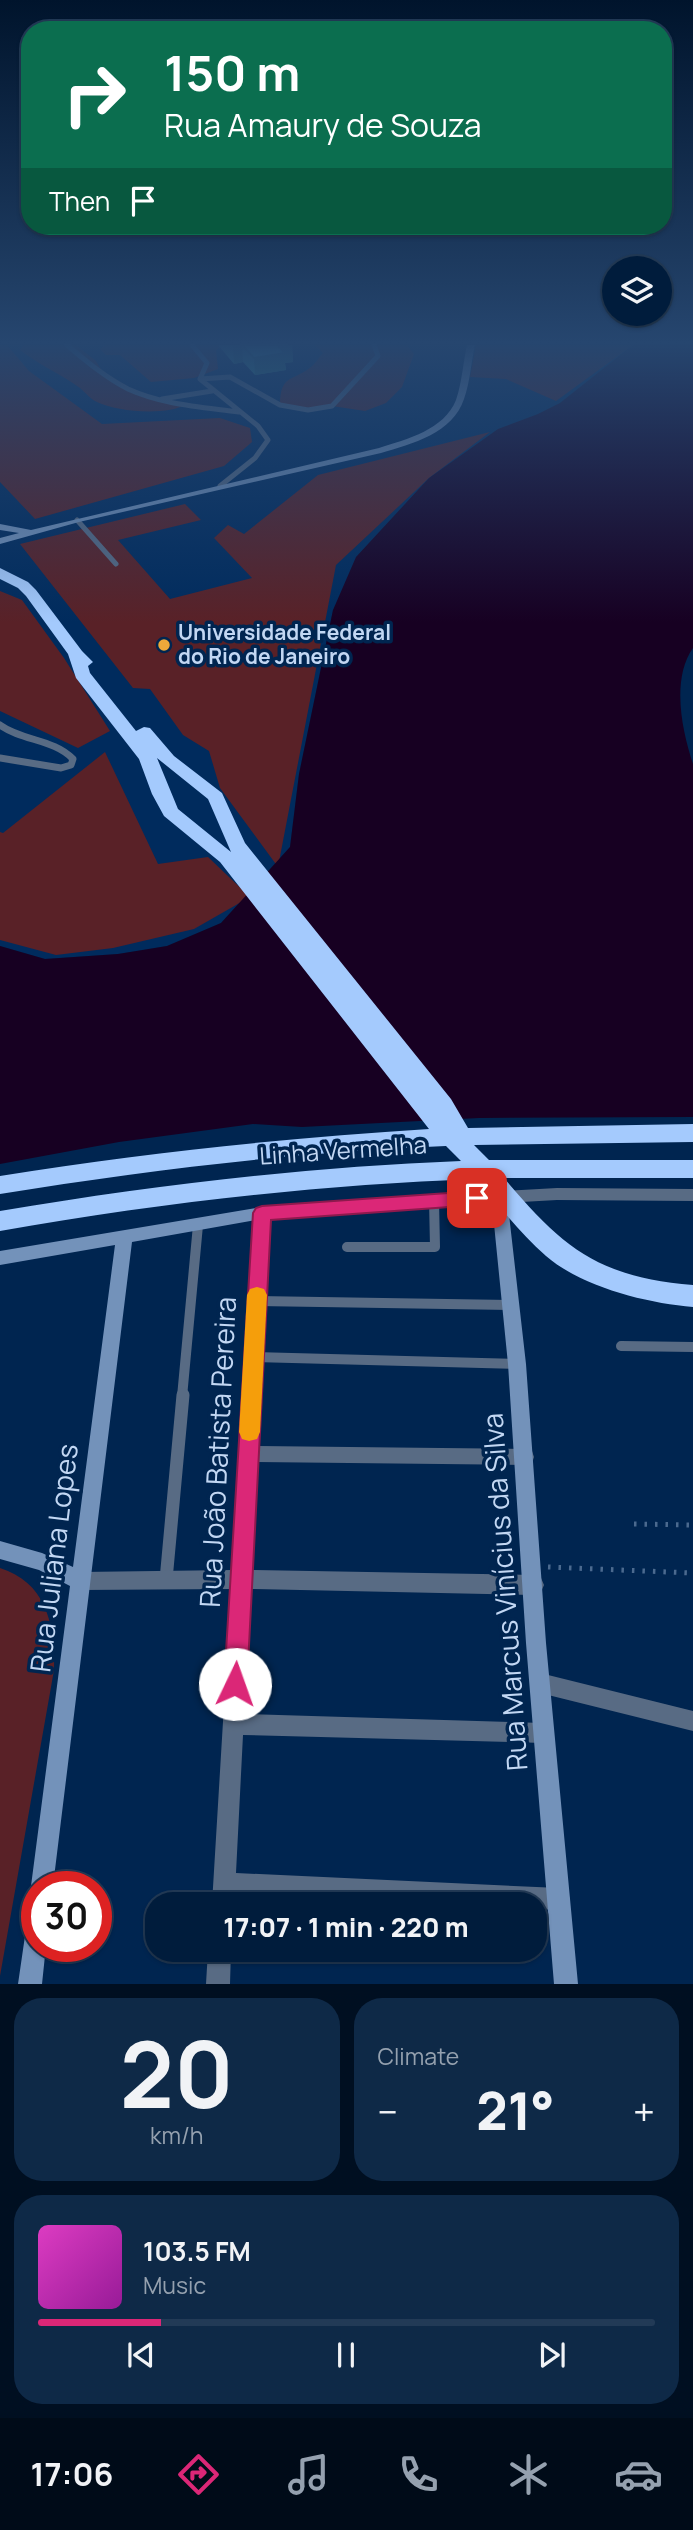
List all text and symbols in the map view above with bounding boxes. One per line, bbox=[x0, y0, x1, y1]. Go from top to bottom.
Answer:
text: 150 m bbox=[164, 39, 300, 106]
icon: right bbox=[49, 49, 140, 140]
text: Rua Amaury de Souza bbox=[164, 103, 482, 147]
icon: arrive bbox=[124, 182, 162, 220]
text: Then bbox=[49, 183, 110, 219]
map controls bbox=[602, 256, 672, 326]
button: layers bbox=[602, 256, 672, 326]
place label: Universidade Federal do Rio de Janeiro bbox=[178, 618, 391, 670]
marker: Universidade Federal do Rio de Janeiro bbox=[156, 637, 172, 653]
street label: Linha Vermelha bbox=[258, 1127, 428, 1172]
pin bbox=[447, 1168, 507, 1228]
icon: arrive bbox=[458, 1179, 496, 1217]
street label: Rua João Batista Pereira bbox=[190, 1296, 244, 1608]
street label: Rua Marcus Vinícius da Silva bbox=[473, 1412, 535, 1772]
street label: Rua Juliana Lopes bbox=[20, 1441, 86, 1674]
position arrow bbox=[198, 1647, 272, 1721]
speed limit sign: 30 bbox=[21, 1871, 112, 1962]
text: 17:07 · 1 min · 220 m bbox=[223, 1909, 469, 1945]
text: 20 bbox=[120, 2011, 234, 2135]
text: Climate bbox=[378, 2040, 459, 2072]
text: 21° bbox=[476, 2075, 555, 2146]
text: − bbox=[378, 2085, 398, 2137]
text: + bbox=[633, 2085, 655, 2137]
text: km/h bbox=[150, 2119, 204, 2151]
text: 103.5 FM bbox=[143, 2233, 251, 2269]
text: Music bbox=[143, 2269, 206, 2301]
icon: previous bbox=[122, 2336, 160, 2374]
icon: pause bbox=[327, 2336, 365, 2374]
icon: next bbox=[533, 2336, 571, 2374]
icon: directions bbox=[174, 2450, 223, 2499]
icon: music bbox=[284, 2450, 333, 2499]
icon: phone bbox=[394, 2450, 443, 2499]
icon: climate bbox=[504, 2450, 553, 2499]
icon: car bbox=[614, 2450, 663, 2499]
text: 17:06 bbox=[30, 2452, 113, 2496]

